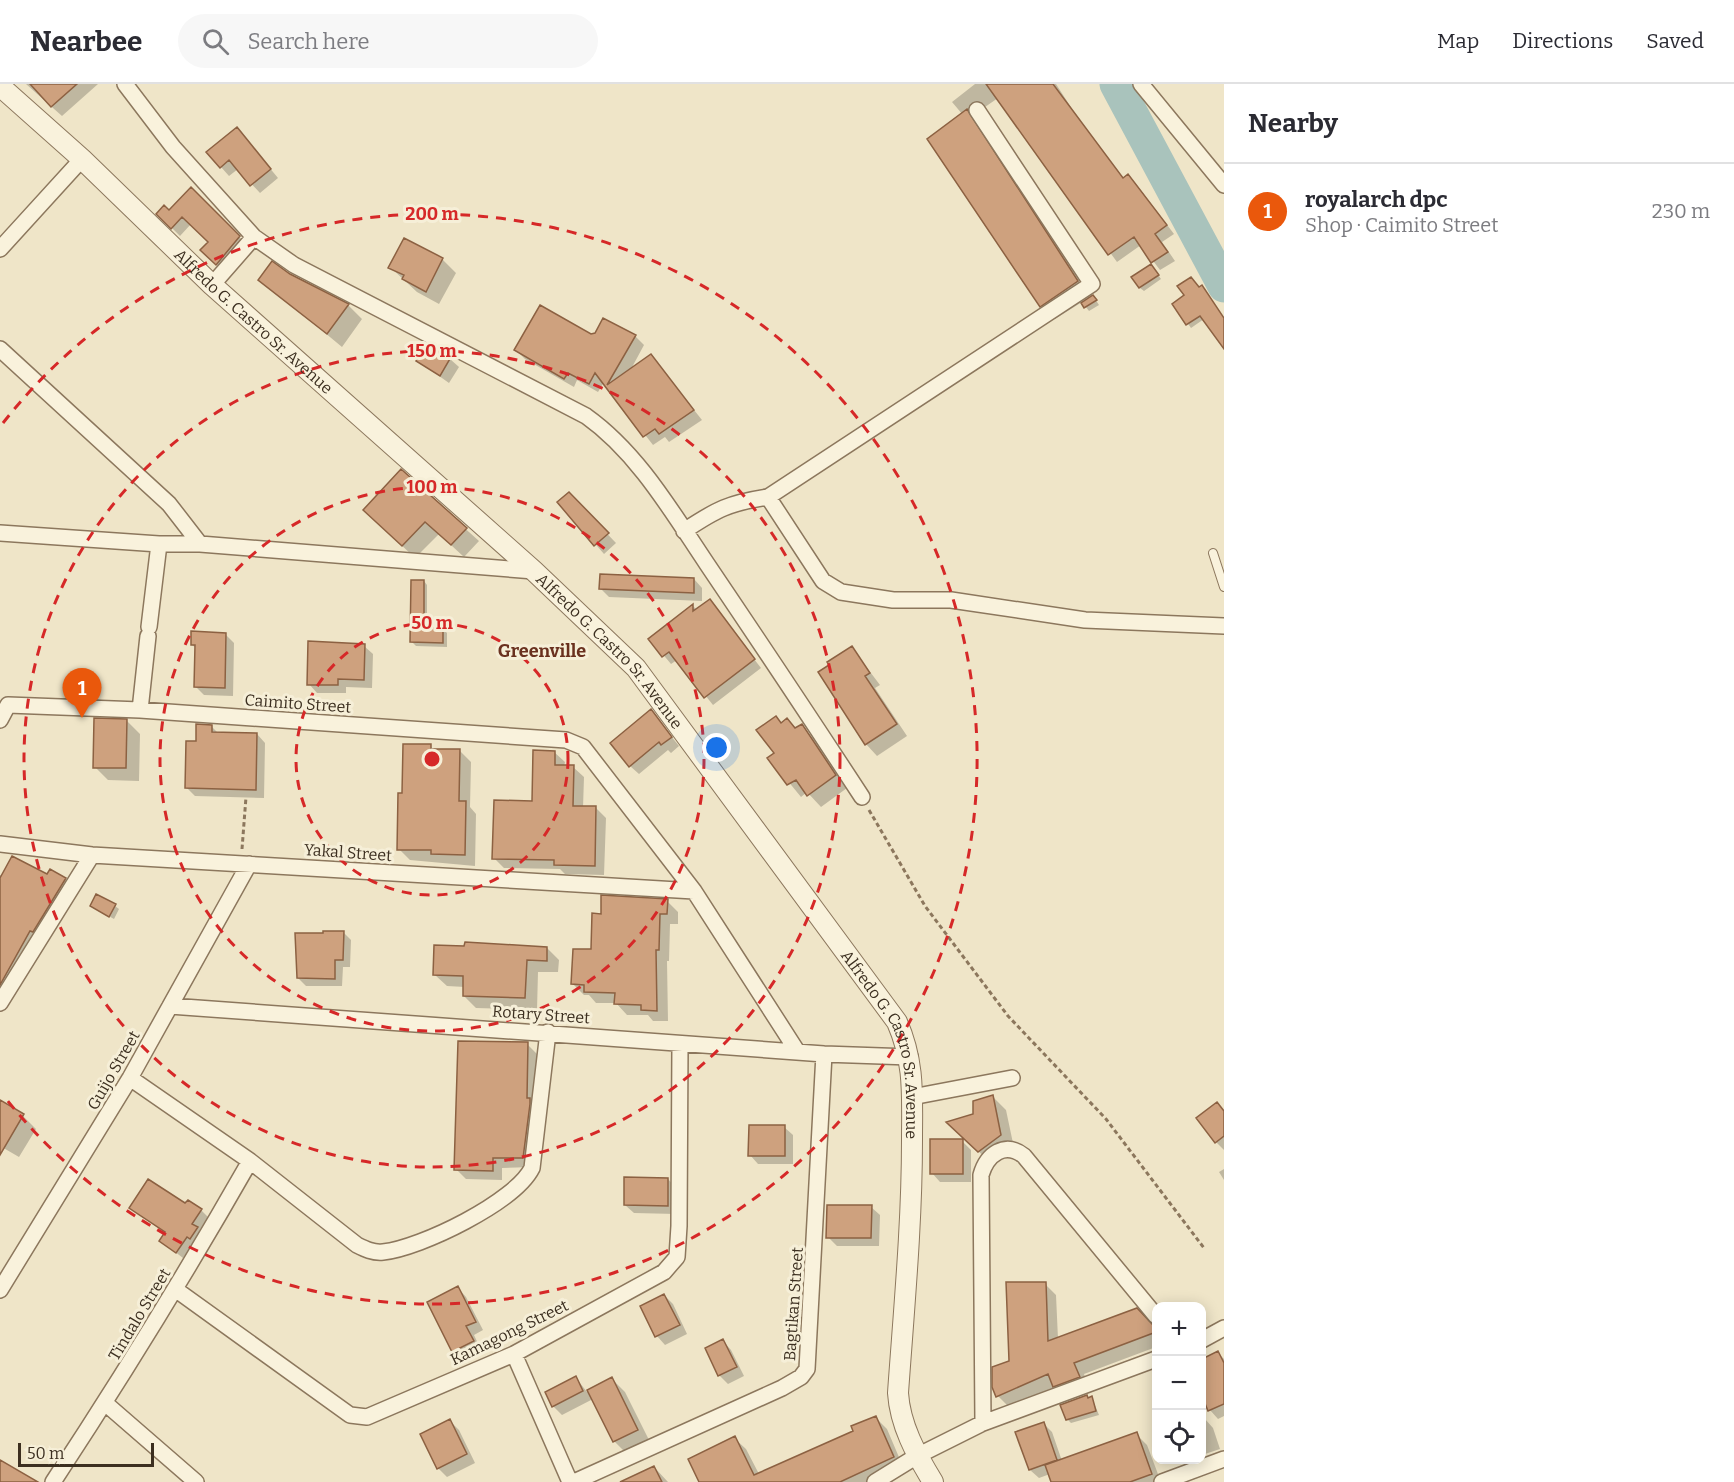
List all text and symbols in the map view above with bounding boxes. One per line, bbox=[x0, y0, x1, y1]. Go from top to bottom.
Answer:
search box bbox=[178, 14, 598, 68]
text: Nearbee bbox=[30, 25, 142, 58]
icon: search bbox=[199, 25, 232, 58]
text: Search here bbox=[247, 28, 370, 55]
text: Map bbox=[1437, 28, 1479, 54]
text: Directions bbox=[1512, 28, 1613, 54]
text: Saved bbox=[1646, 28, 1704, 54]
text: Nearby bbox=[1248, 108, 1338, 139]
text: royalarch dpc bbox=[1305, 186, 1448, 213]
text: 1 bbox=[1263, 199, 1272, 223]
text: 230 m bbox=[1652, 199, 1710, 223]
text: 200 m bbox=[405, 203, 459, 225]
text: Shop · Caimito Street bbox=[1305, 213, 1498, 237]
street label: Alfredo G. Castro Sr. Avenue bbox=[170, 245, 336, 398]
text: 150 m bbox=[407, 340, 457, 362]
text: 100 m bbox=[406, 476, 458, 498]
street label: Alfredo G. Castro Sr. Avenue bbox=[532, 569, 687, 733]
text: 50 m bbox=[411, 612, 453, 634]
district label: Greenville bbox=[498, 640, 586, 662]
pin: 1 bbox=[62, 668, 101, 718]
street label: Caimito Street bbox=[244, 690, 352, 717]
your location bbox=[702, 733, 731, 762]
centre of rings bbox=[422, 749, 442, 769]
street label: Yakal Street bbox=[303, 840, 393, 865]
street label: Alfredo G. Castro Sr. Avenue bbox=[837, 946, 921, 1139]
street label: Rotary Street bbox=[491, 1002, 591, 1027]
street label: Guijo Street bbox=[83, 1027, 144, 1113]
street label: Bagtikan Street bbox=[780, 1246, 807, 1362]
street label: Tindalo Street bbox=[104, 1265, 174, 1364]
street label: Kamagong Street bbox=[447, 1296, 571, 1369]
map controls bbox=[1152, 1302, 1206, 1464]
button: + bbox=[1152, 1302, 1206, 1356]
button: − bbox=[1152, 1356, 1206, 1410]
button: locate bbox=[1152, 1410, 1206, 1464]
scale bar bbox=[18, 1440, 154, 1468]
text: 50 m bbox=[27, 1444, 64, 1463]

